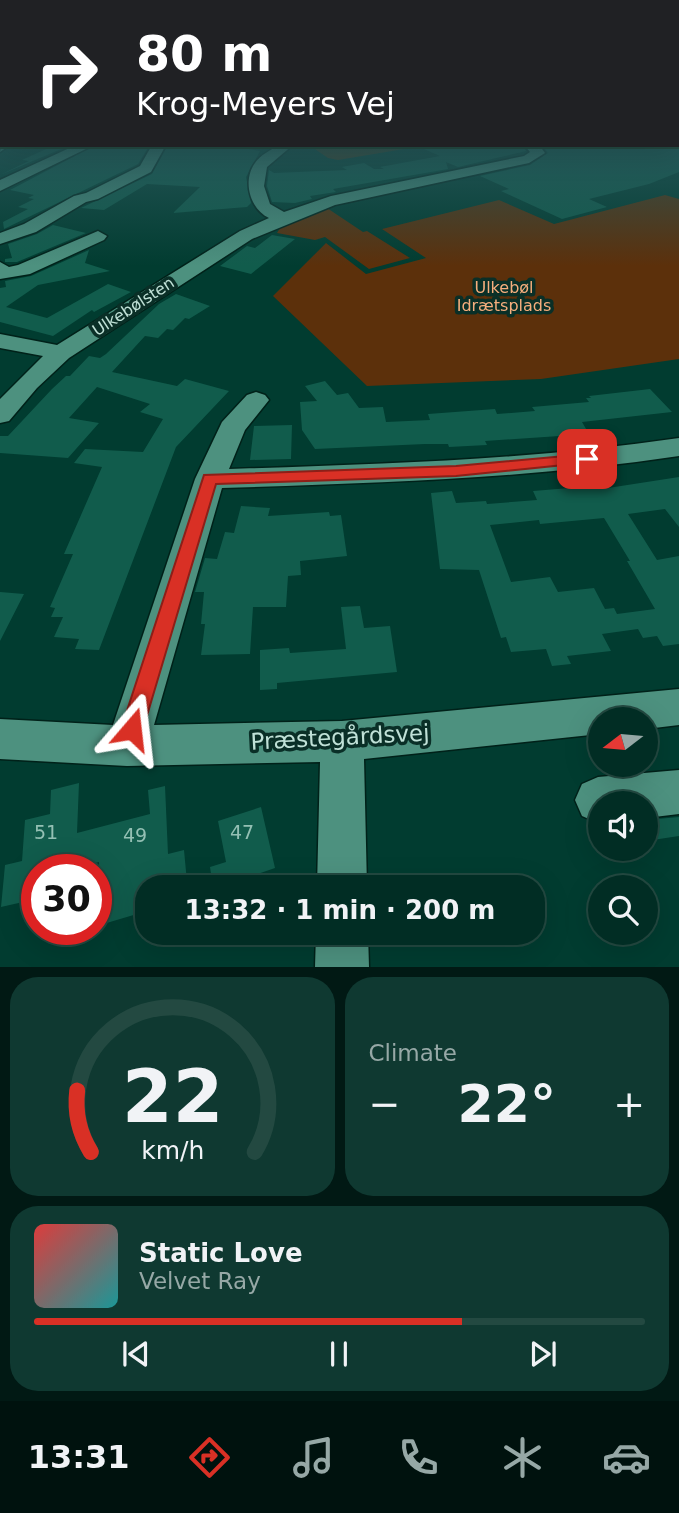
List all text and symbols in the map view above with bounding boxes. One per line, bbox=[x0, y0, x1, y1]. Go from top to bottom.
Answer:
text: 80 m bbox=[136, 26, 272, 83]
icon: right bbox=[21, 28, 112, 119]
text: Krog-Meyers Vej bbox=[136, 85, 395, 123]
street label: Ulkebølsten bbox=[89, 273, 178, 340]
park label: Ulkebøl Idrætsplads bbox=[457, 278, 551, 315]
pin bbox=[557, 429, 617, 489]
icon: arrive bbox=[568, 440, 606, 478]
position arrow bbox=[95, 692, 169, 766]
north arrow bbox=[588, 707, 658, 777]
map controls bbox=[588, 707, 658, 945]
street label: Præstegårdsvej bbox=[250, 718, 430, 755]
button: sound bbox=[588, 791, 658, 861]
house number: 51 bbox=[34, 821, 58, 843]
house number: 47 bbox=[230, 821, 254, 843]
house number: 49 bbox=[123, 824, 147, 846]
speed limit sign: 30 bbox=[21, 854, 112, 945]
button: search bbox=[588, 875, 658, 945]
text: 13:32 · 1 min · 200 m bbox=[185, 895, 495, 925]
text: Climate bbox=[369, 1040, 457, 1066]
text: 22 bbox=[122, 1055, 223, 1140]
text: 22° bbox=[458, 1074, 556, 1134]
text: − bbox=[369, 1082, 400, 1126]
text: + bbox=[613, 1082, 645, 1126]
text: km/h bbox=[141, 1136, 204, 1165]
text: Static Love bbox=[139, 1238, 303, 1268]
text: Velvet Ray bbox=[139, 1268, 261, 1294]
icon: previous bbox=[117, 1335, 155, 1373]
icon: pause bbox=[320, 1335, 358, 1373]
icon: next bbox=[524, 1335, 562, 1373]
icon: directions bbox=[185, 1433, 234, 1482]
icon: music bbox=[289, 1433, 338, 1482]
icon: phone bbox=[394, 1433, 443, 1482]
icon: climate bbox=[498, 1433, 547, 1482]
icon: car bbox=[602, 1433, 651, 1482]
text: 13:31 bbox=[28, 1438, 130, 1476]

